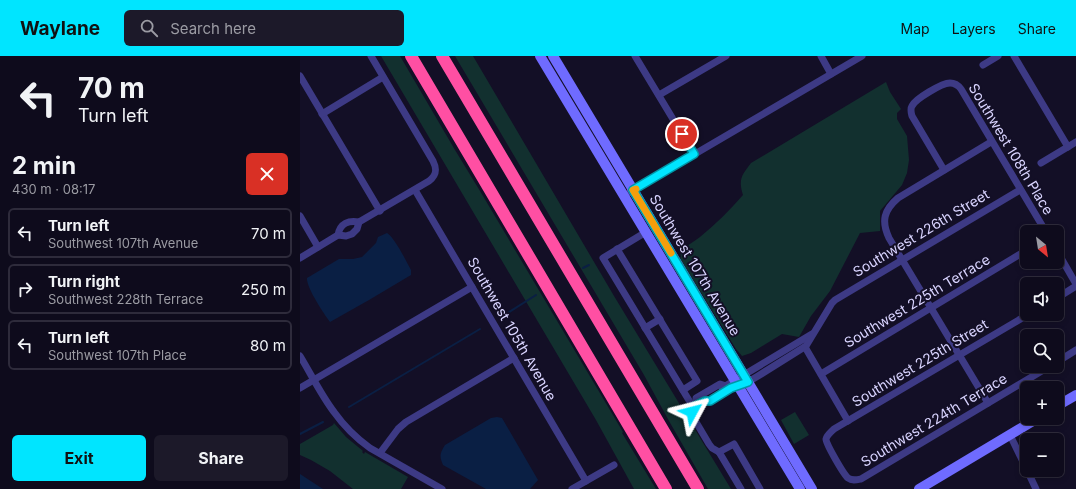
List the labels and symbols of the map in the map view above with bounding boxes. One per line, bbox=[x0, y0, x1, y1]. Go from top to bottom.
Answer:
street label: Southwest 108th Place bbox=[965, 80, 1057, 217]
pin bbox=[665, 117, 699, 151]
street label: Southwest 226th Street bbox=[850, 185, 992, 280]
street label: Southwest 107th Avenue bbox=[646, 191, 744, 339]
north arrow bbox=[1020, 225, 1064, 269]
street label: Southwest 225th Terrace bbox=[841, 250, 993, 351]
street label: Southwest 105th Avenue bbox=[464, 254, 560, 403]
street label: Southwest 225th Street bbox=[849, 315, 991, 410]
street label: Southwest 224th Terrace bbox=[858, 369, 1010, 470]
position arrow bbox=[671, 391, 713, 433]

